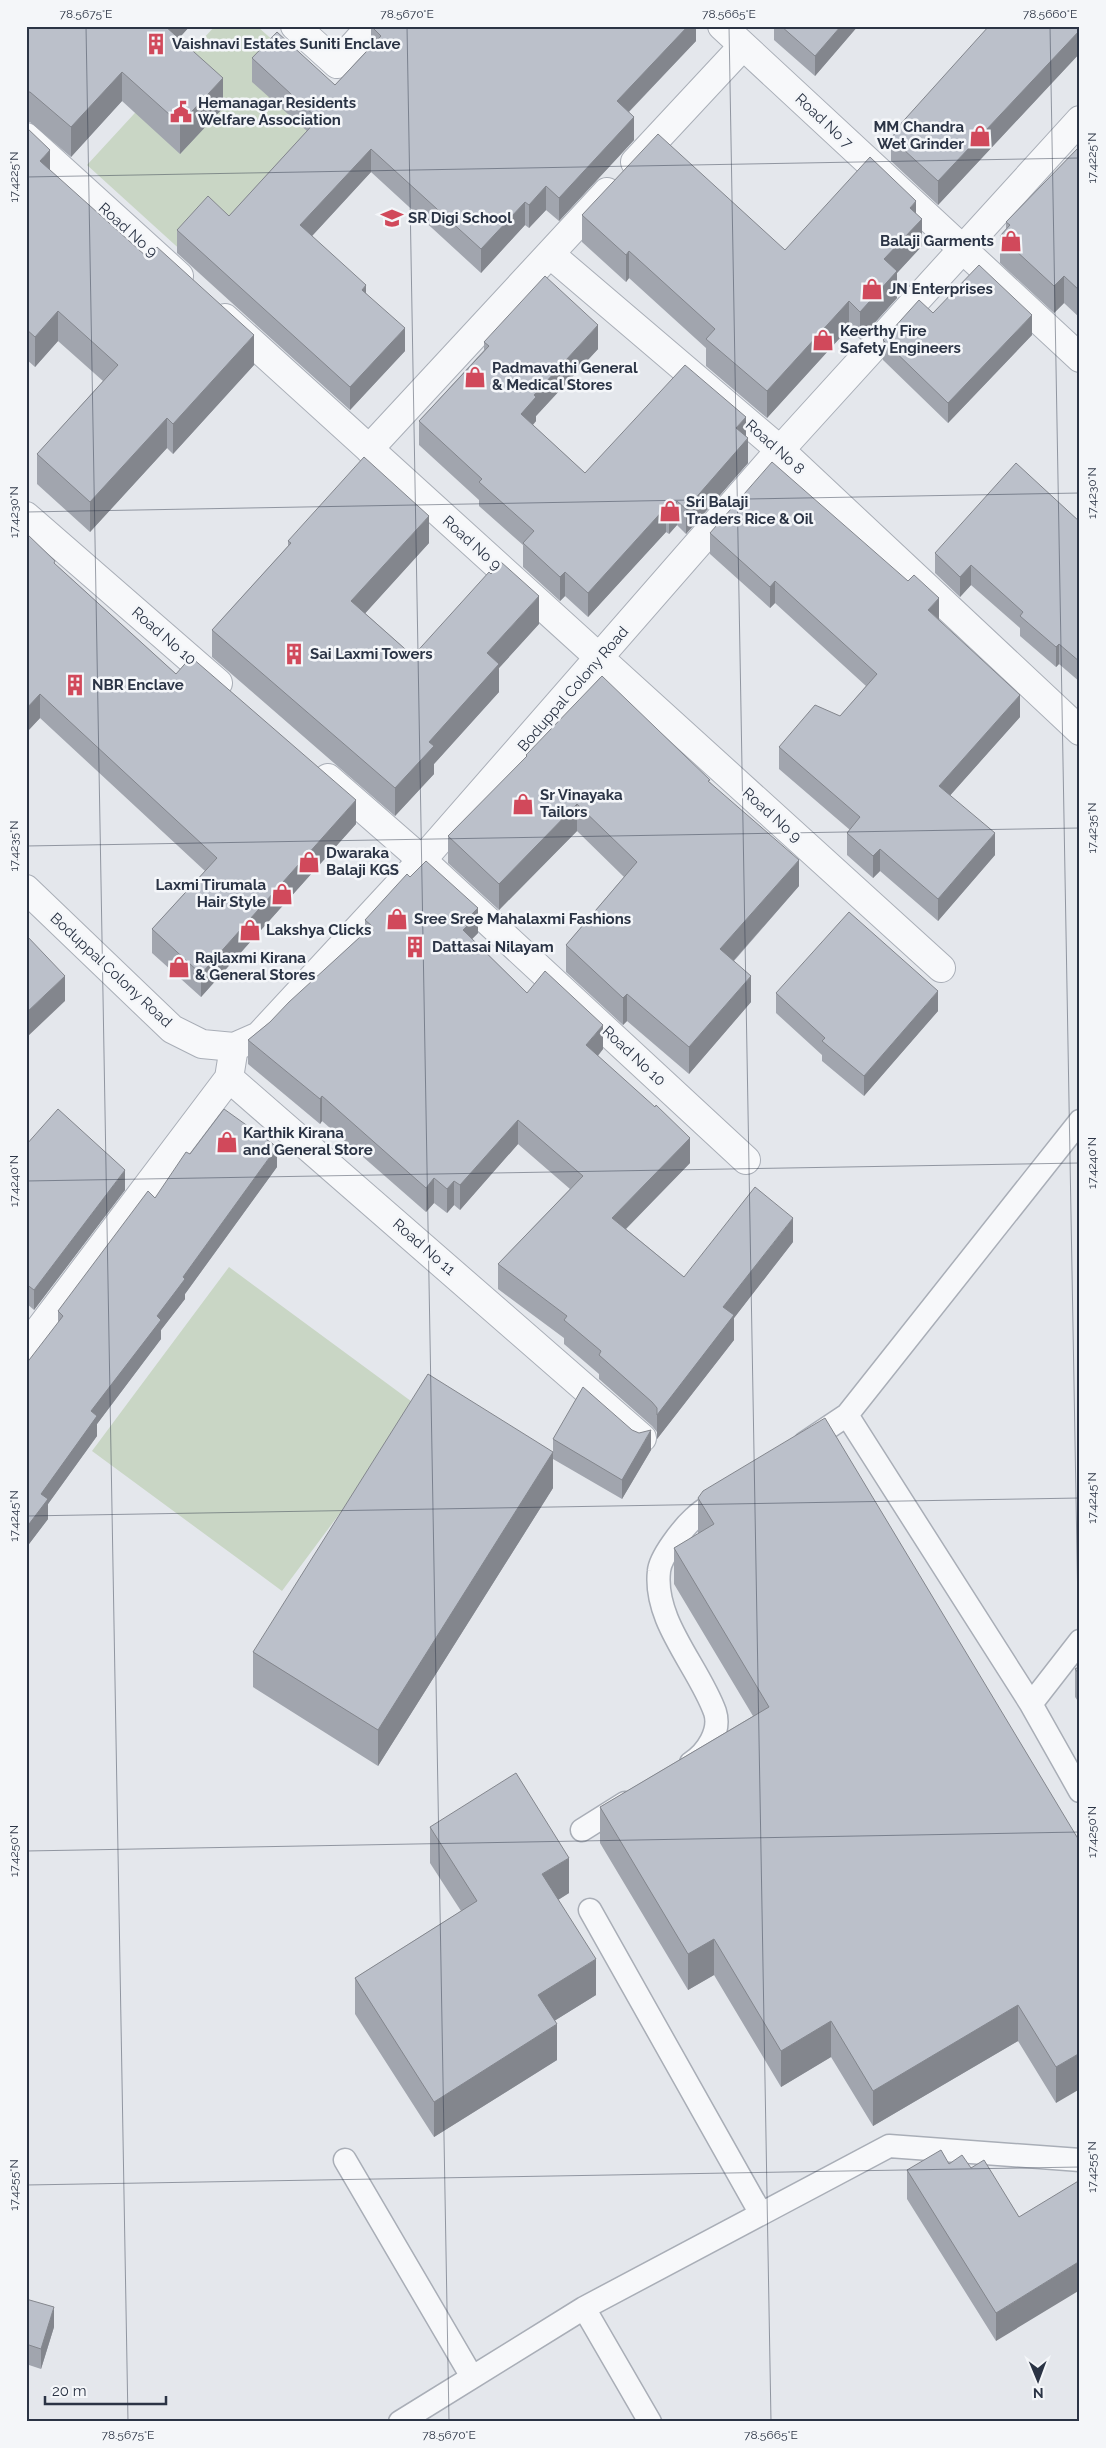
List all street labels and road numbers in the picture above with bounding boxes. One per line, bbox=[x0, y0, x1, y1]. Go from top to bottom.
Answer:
street label: Road No 7 bbox=[792, 90, 856, 152]
street label: Road No 9 bbox=[95, 199, 161, 261]
street label: Road No 8 bbox=[742, 416, 808, 478]
street label: Road No 9 bbox=[439, 512, 505, 574]
street label: Road No 10 bbox=[128, 603, 200, 669]
street label: Boduppal Colony Road bbox=[514, 623, 632, 755]
street label: Road No 9 bbox=[739, 784, 805, 846]
street label: Boduppal Colony Road bbox=[46, 909, 176, 1031]
street label: Road No 10 bbox=[599, 1022, 669, 1090]
street label: Road No 11 bbox=[389, 1215, 459, 1279]

